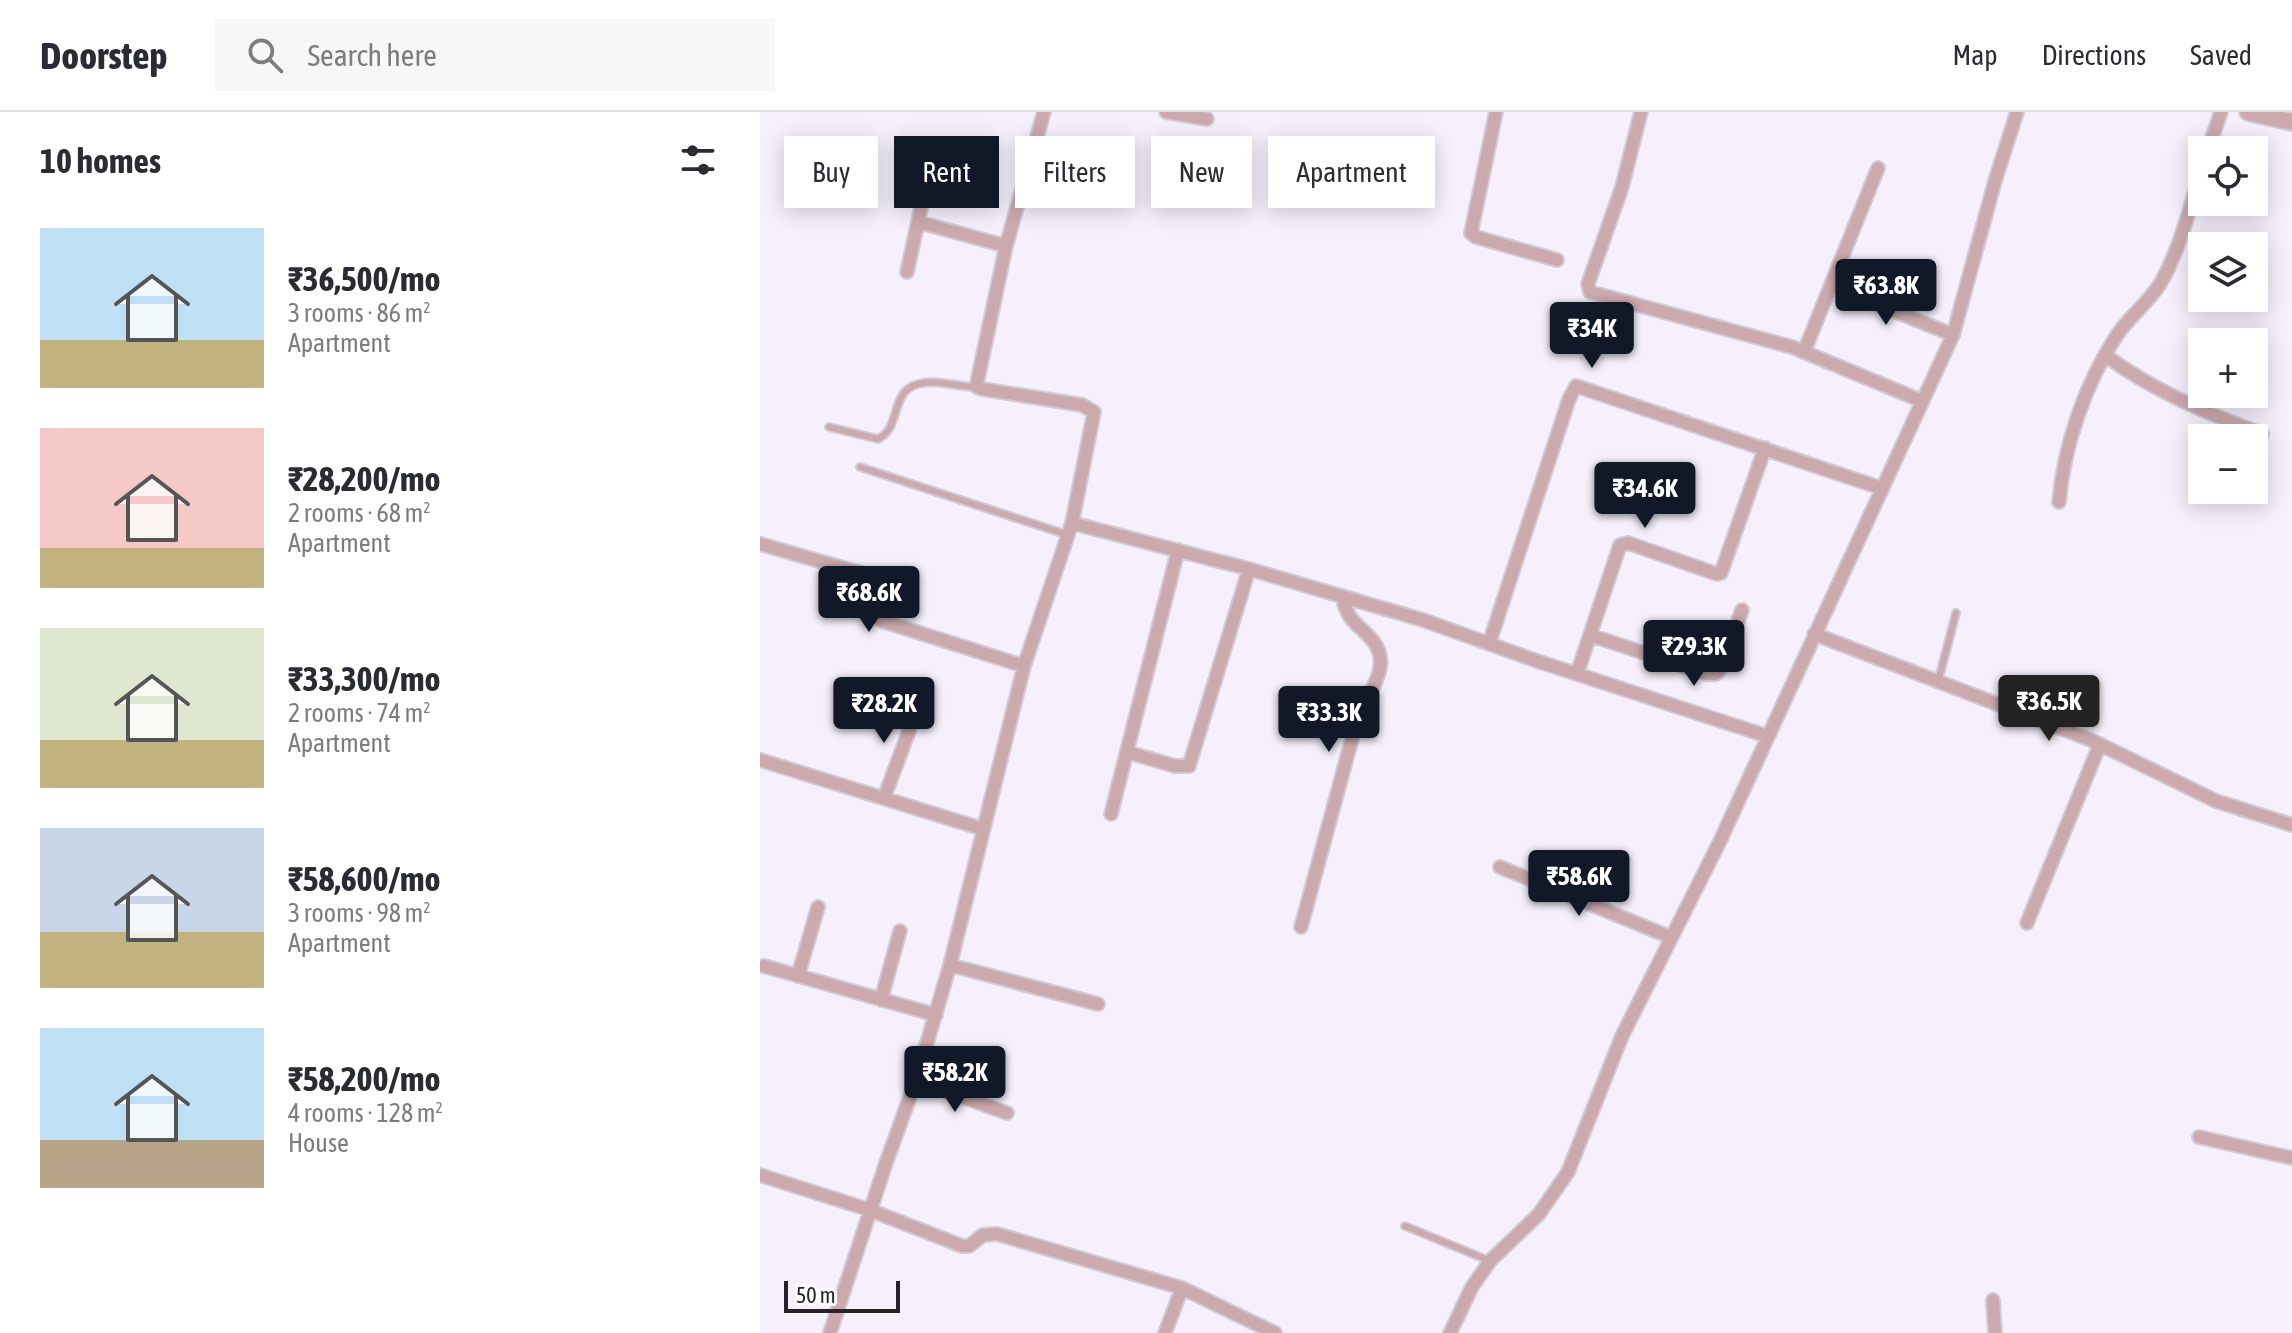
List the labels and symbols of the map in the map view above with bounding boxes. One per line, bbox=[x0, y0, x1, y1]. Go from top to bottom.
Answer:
pin: ₹63.8K bbox=[1821, 259, 1951, 327]
pin: ₹34K bbox=[1545, 302, 1639, 370]
pin: ₹34.6K bbox=[1580, 462, 1710, 530]
pin: ₹68.6K bbox=[804, 566, 934, 634]
pin: ₹29.3K bbox=[1629, 620, 1759, 688]
pin: ₹36.5K bbox=[1984, 675, 2114, 743]
pin: ₹28.2K bbox=[819, 677, 949, 745]
pin: ₹33.3K bbox=[1264, 686, 1394, 754]
pin: ₹58.6K bbox=[1514, 850, 1644, 918]
pin: ₹58.2K bbox=[890, 1046, 1020, 1114]
scale bar bbox=[784, 1277, 900, 1313]

